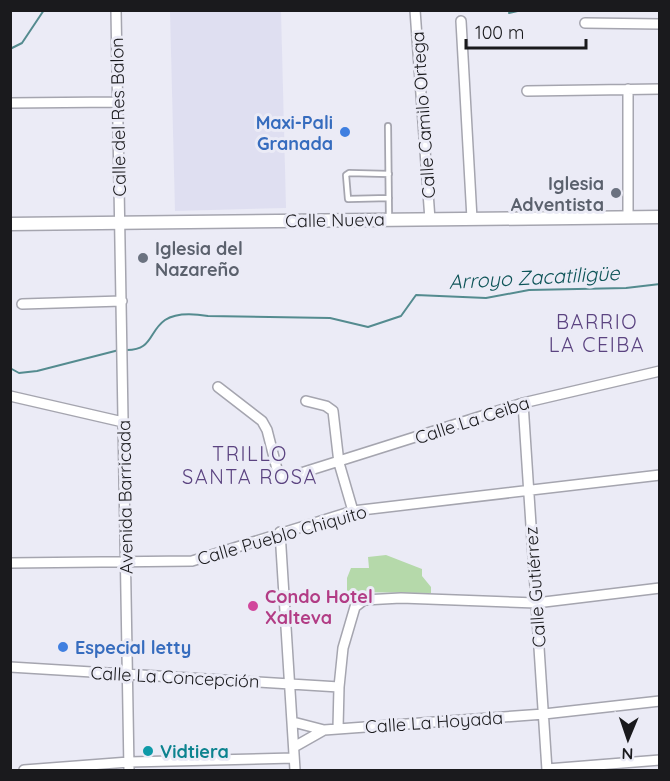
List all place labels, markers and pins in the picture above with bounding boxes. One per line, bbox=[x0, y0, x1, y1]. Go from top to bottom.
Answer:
place label: Maxi-Pali Granada bbox=[256, 111, 333, 155]
marker: Maxi-Pali Granada bbox=[338, 125, 352, 139]
place label: Iglesia Adventista bbox=[511, 172, 604, 216]
marker: Iglesia Adventista bbox=[609, 186, 623, 200]
place label: Iglesia del Nazareño bbox=[155, 237, 243, 281]
marker: Iglesia del Nazareño bbox=[136, 251, 150, 265]
place label: Condo Hotel Xalteva bbox=[265, 585, 373, 629]
marker: Condo Hotel Xalteva bbox=[246, 599, 260, 613]
place label: Especial letty bbox=[75, 636, 191, 659]
marker: Especial letty bbox=[56, 640, 70, 654]
place label: Vidtiera bbox=[160, 740, 229, 763]
marker: Vidtiera bbox=[141, 744, 155, 758]

